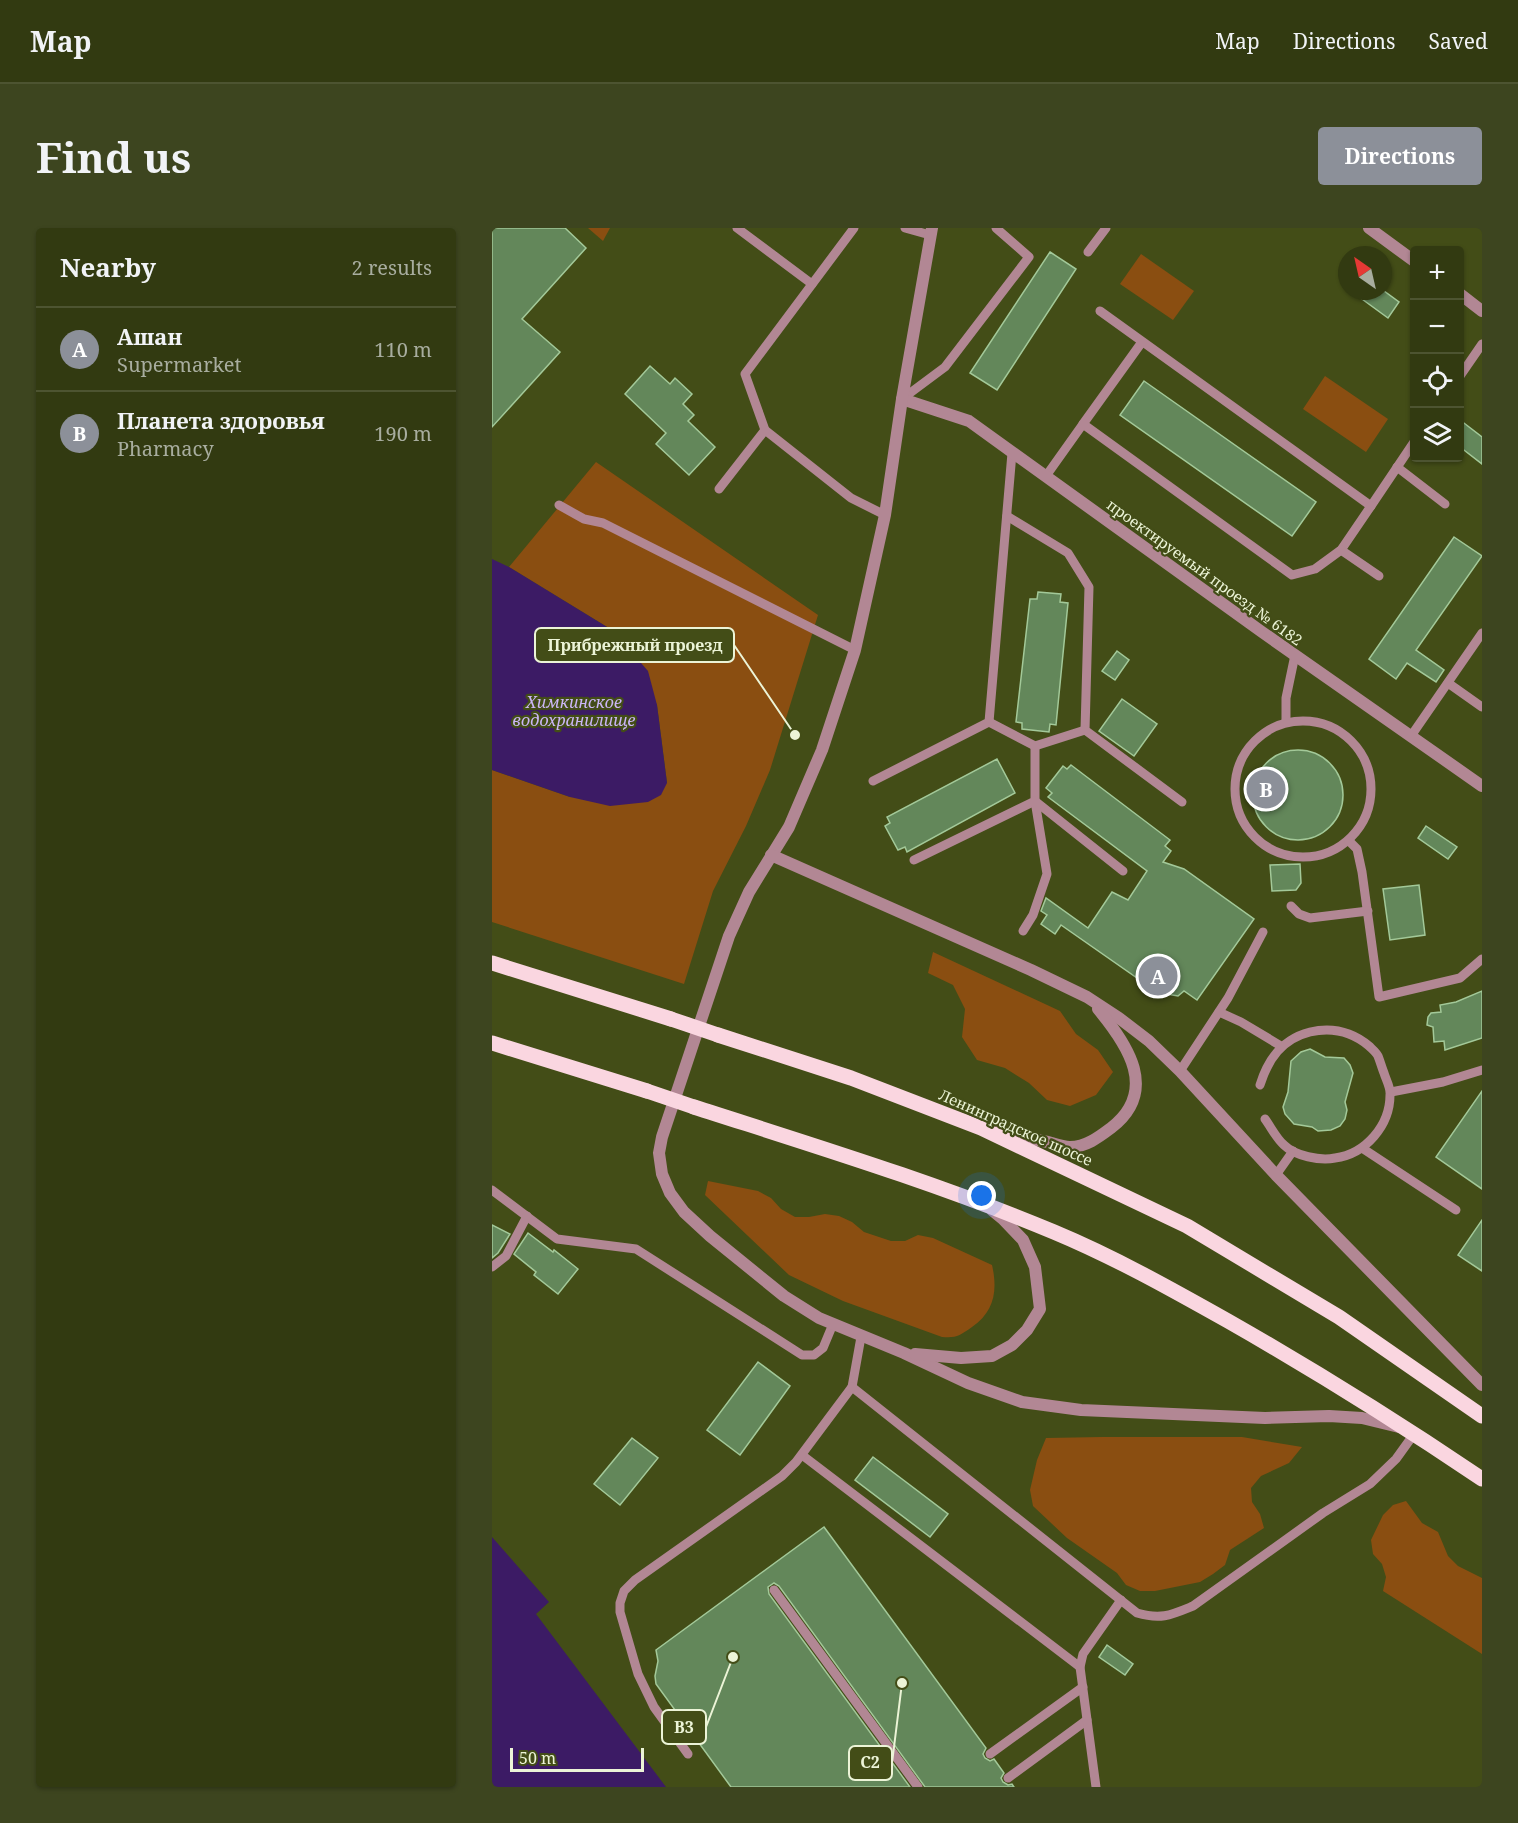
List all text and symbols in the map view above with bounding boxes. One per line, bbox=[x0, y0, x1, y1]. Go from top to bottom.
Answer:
text: Map bbox=[30, 22, 92, 60]
text: Map bbox=[1215, 27, 1260, 55]
text: Directions bbox=[1293, 27, 1395, 55]
text: Saved bbox=[1428, 27, 1488, 55]
button: Directions bbox=[1318, 127, 1482, 185]
text: Find us bbox=[36, 128, 191, 185]
north arrow bbox=[1338, 246, 1392, 300]
map controls bbox=[1410, 246, 1464, 462]
button: + bbox=[1410, 246, 1464, 300]
text: Nearby bbox=[60, 249, 156, 285]
text: 2 results bbox=[352, 254, 432, 281]
button: − bbox=[1410, 300, 1464, 354]
text: Ашан bbox=[117, 321, 182, 351]
text: A bbox=[72, 336, 87, 363]
text: 110 m bbox=[374, 336, 432, 363]
text: Supermarket bbox=[117, 351, 242, 378]
button: locate bbox=[1410, 354, 1464, 408]
text: Планета здоровья bbox=[117, 405, 325, 435]
button: layers bbox=[1410, 408, 1464, 462]
text: B bbox=[73, 420, 86, 447]
text: 190 m bbox=[374, 420, 432, 447]
text: Pharmacy bbox=[117, 435, 214, 462]
street label: проектируемый проезд № 6182 bbox=[1103, 494, 1307, 650]
callout: Прибрежный проезд bbox=[535, 628, 734, 662]
text: Прибрежный проезд bbox=[548, 634, 722, 656]
water label: Химкинское водохранилище bbox=[513, 691, 636, 731]
pin: B bbox=[1246, 766, 1286, 812]
pin: A bbox=[1138, 954, 1178, 999]
street label: Ленинградское шоссе bbox=[936, 1084, 1096, 1170]
your location bbox=[967, 1181, 996, 1210]
callout: B3 bbox=[662, 1710, 706, 1744]
text: B3 bbox=[674, 1716, 694, 1738]
scale bar bbox=[510, 1745, 644, 1772]
callout: C2 bbox=[849, 1746, 892, 1780]
text: 50 m bbox=[519, 1747, 556, 1769]
text: C2 bbox=[860, 1751, 880, 1773]

